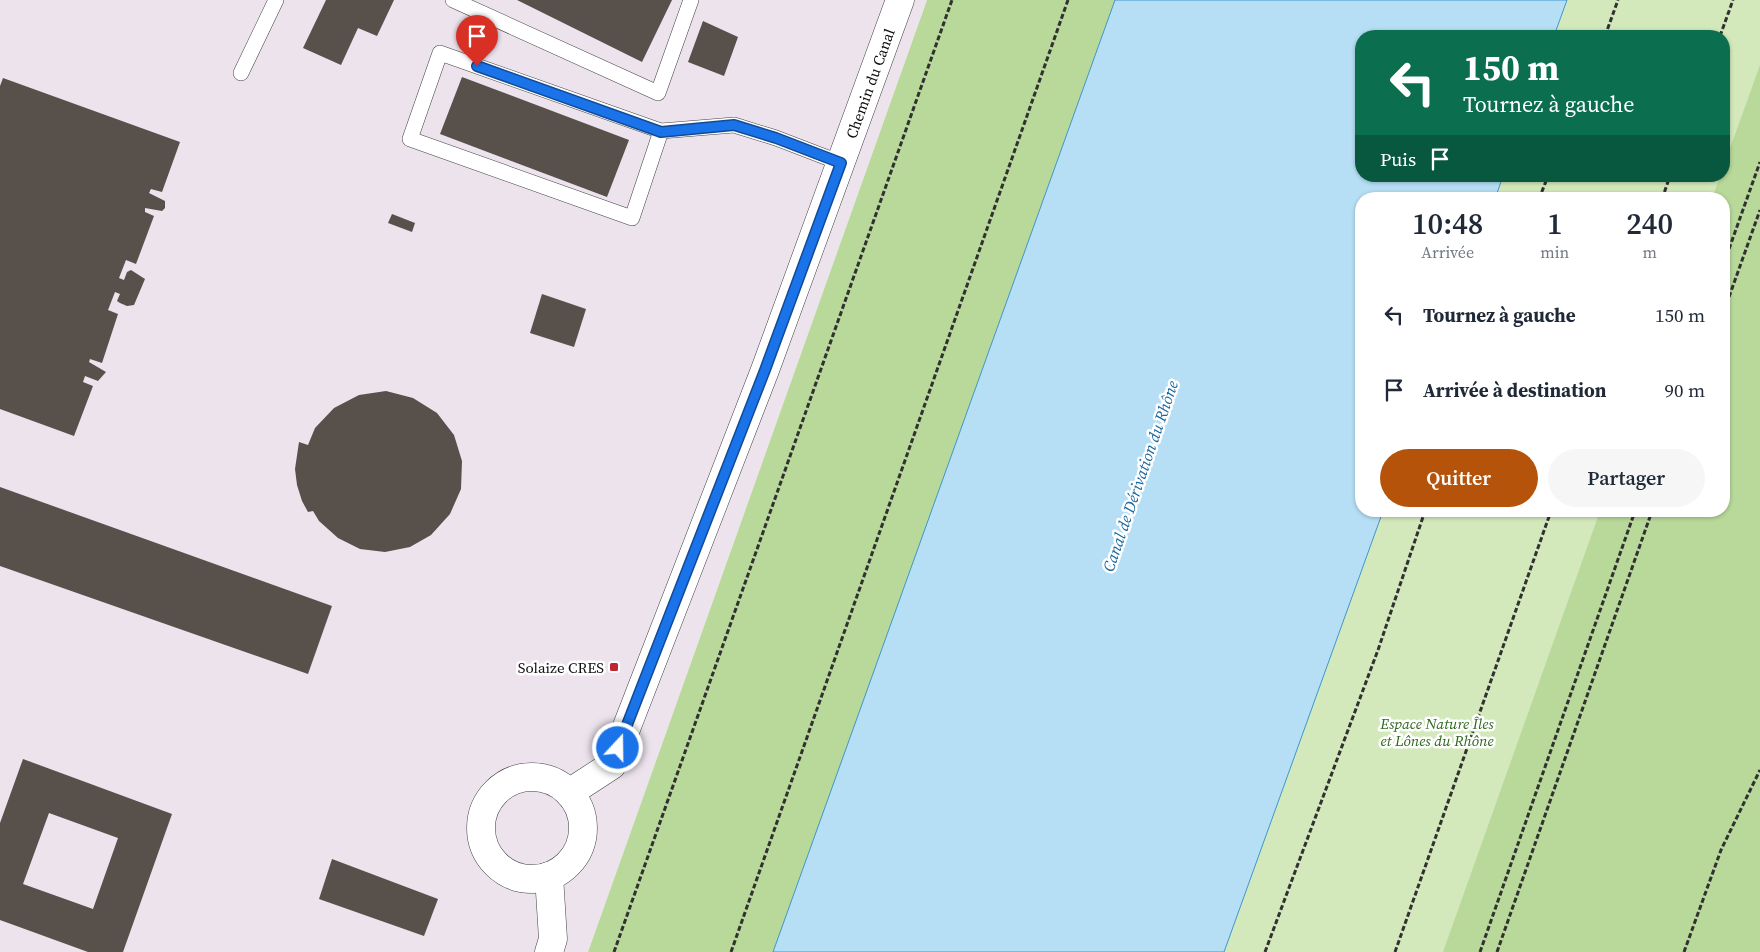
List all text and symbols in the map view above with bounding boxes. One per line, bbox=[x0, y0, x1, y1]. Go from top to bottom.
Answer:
pin bbox=[456, 15, 498, 66]
icon: arrive bbox=[463, 22, 491, 50]
street label: Chemin du Canal bbox=[840, 25, 899, 141]
text: 150 m bbox=[1463, 44, 1559, 92]
icon: left bbox=[1380, 50, 1445, 115]
text: Tournez à gauche bbox=[1463, 89, 1634, 119]
icon: arrive bbox=[1426, 145, 1454, 173]
text: Puis bbox=[1380, 146, 1416, 172]
text: 10:48 bbox=[1412, 203, 1483, 244]
text: 1 bbox=[1547, 203, 1563, 244]
text: 240 bbox=[1626, 203, 1673, 244]
text: Arrivée bbox=[1421, 241, 1474, 263]
text: min bbox=[1540, 241, 1569, 263]
text: m bbox=[1642, 241, 1657, 263]
icon: left bbox=[1380, 301, 1408, 329]
text: Tournez à gauche bbox=[1423, 302, 1576, 328]
text: 150 m bbox=[1655, 302, 1705, 328]
icon: arrive bbox=[1380, 376, 1408, 404]
water label: Canal de Dérivation du Rhône bbox=[1097, 377, 1183, 574]
text: Arrivée à destination bbox=[1423, 377, 1606, 403]
text: 90 m bbox=[1664, 377, 1705, 403]
button: Quitter bbox=[1380, 449, 1538, 507]
button: Partager bbox=[1548, 449, 1705, 507]
place label: Solaize CRES bbox=[518, 657, 604, 678]
marker: Solaize CRES bbox=[608, 661, 620, 673]
park label: Espace Nature Îles et Lônes du Rhône bbox=[1379, 713, 1494, 751]
position arrow bbox=[591, 721, 643, 773]

